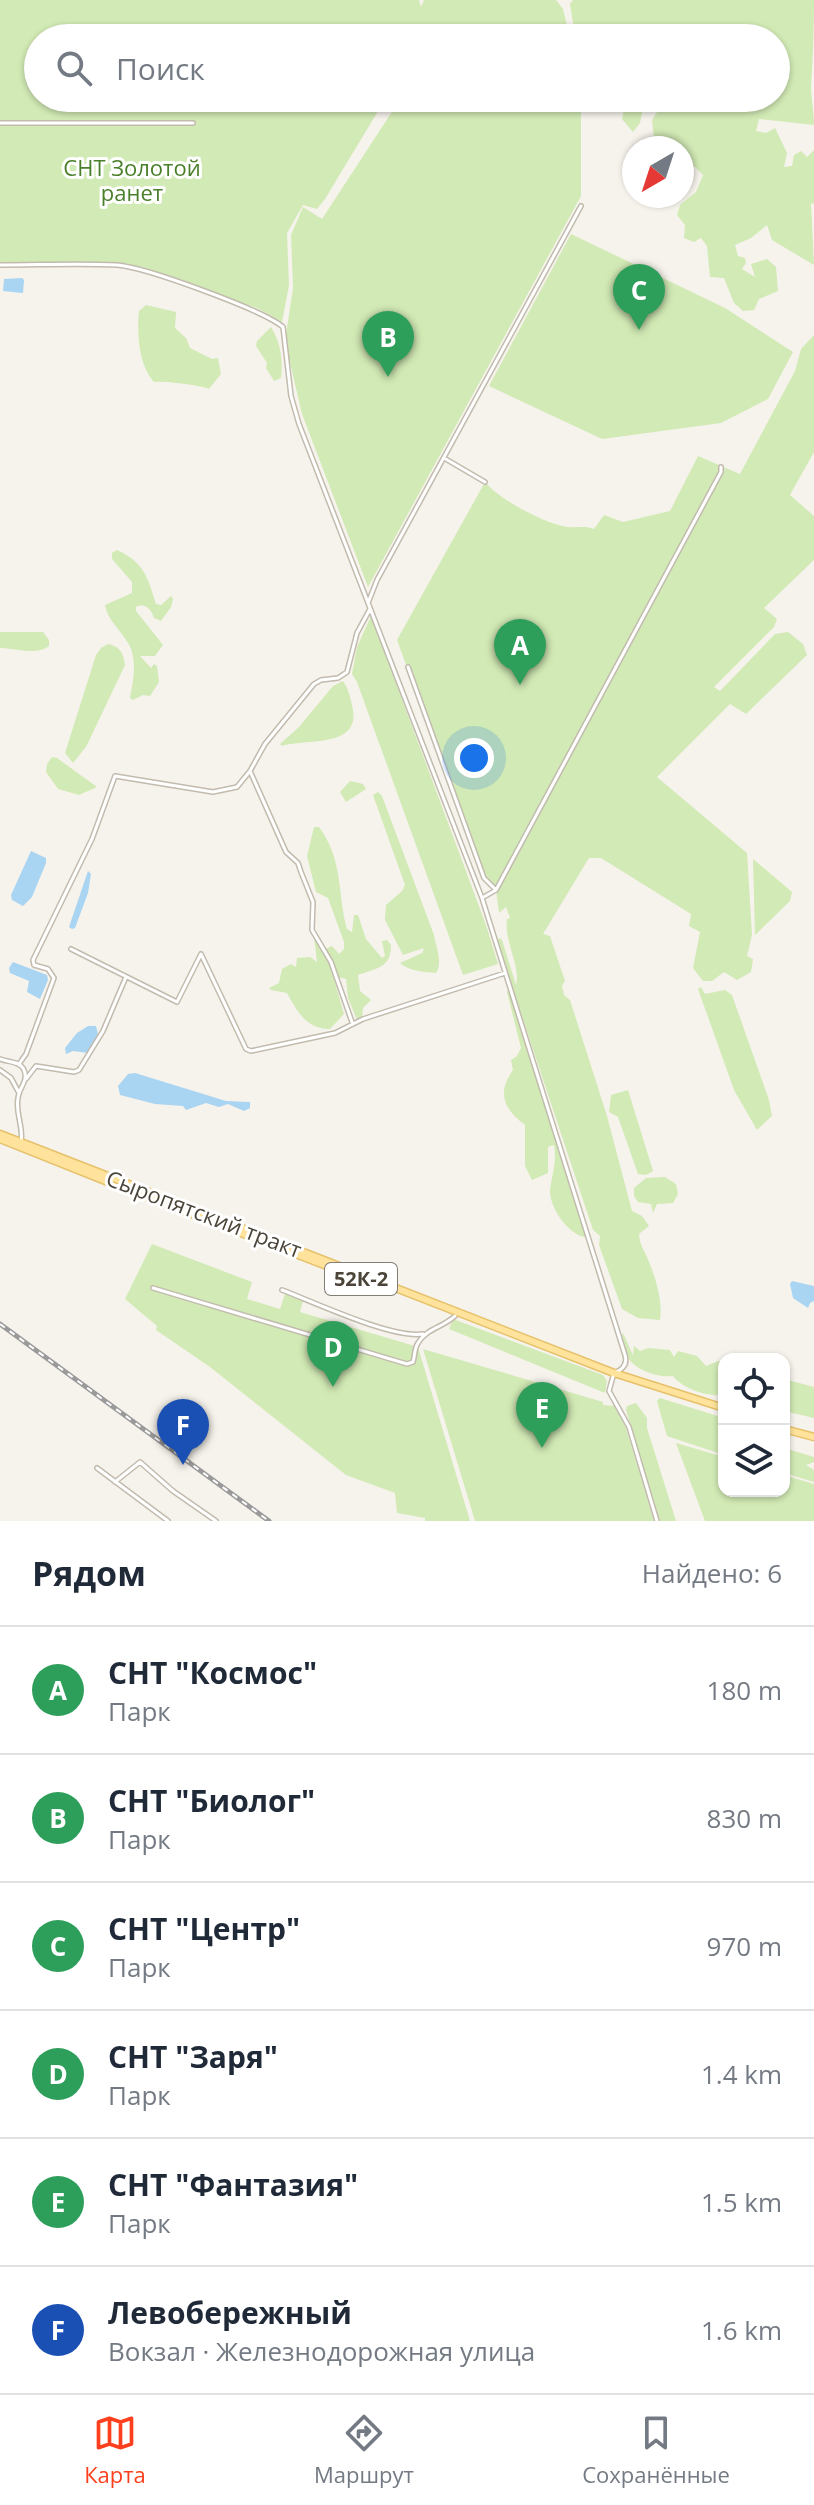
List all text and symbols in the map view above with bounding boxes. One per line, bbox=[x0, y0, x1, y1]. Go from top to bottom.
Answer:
search box bbox=[24, 24, 790, 112]
icon: search bbox=[52, 46, 96, 90]
text: Поиск bbox=[116, 48, 205, 89]
north arrow bbox=[622, 136, 694, 208]
park label: СНТ Золотой ранет bbox=[63, 152, 201, 207]
pin: C bbox=[613, 264, 665, 330]
pin: B bbox=[362, 311, 414, 377]
pin: A bbox=[494, 619, 546, 685]
your location bbox=[454, 738, 494, 778]
street label: Сыропятский тракт bbox=[102, 1162, 306, 1264]
road number: 52К-2 bbox=[325, 1263, 397, 1295]
pin: D bbox=[307, 1321, 359, 1387]
map controls bbox=[718, 1353, 790, 1497]
button: locate bbox=[718, 1353, 790, 1425]
pin: E bbox=[516, 1382, 568, 1448]
pin: F bbox=[157, 1399, 209, 1465]
button: layers bbox=[718, 1425, 790, 1497]
text: Рядом bbox=[32, 1550, 146, 1596]
text: Найдено: 6 bbox=[642, 1555, 782, 1591]
text: СНТ "Космос" bbox=[108, 1652, 317, 1693]
text: A bbox=[49, 1672, 67, 1708]
text: 180 m bbox=[707, 1672, 782, 1708]
text: Парк bbox=[108, 1693, 171, 1729]
text: СНТ "Биолог" bbox=[108, 1780, 315, 1821]
text: B bbox=[49, 1800, 67, 1836]
text: 830 m bbox=[707, 1800, 782, 1836]
text: Парк bbox=[108, 1821, 171, 1857]
text: СНТ "Центр" bbox=[108, 1908, 300, 1949]
text: C bbox=[50, 1928, 66, 1964]
text: 970 m bbox=[707, 1928, 782, 1964]
text: Парк bbox=[108, 1949, 171, 1985]
text: СНТ "Заря" bbox=[108, 2036, 278, 2077]
text: D bbox=[48, 2056, 68, 2092]
text: 1.4 km bbox=[701, 2056, 782, 2092]
text: Парк bbox=[108, 2077, 171, 2113]
text: СНТ "Фантазия" bbox=[108, 2164, 358, 2205]
text: E bbox=[51, 2184, 65, 2220]
text: 1.5 km bbox=[701, 2184, 782, 2220]
text: Парк bbox=[108, 2205, 171, 2241]
text: Левобережный bbox=[108, 2292, 352, 2333]
text: F bbox=[51, 2312, 65, 2348]
text: 1.6 km bbox=[701, 2312, 782, 2348]
text: Вокзал · Железнодорожная улица bbox=[108, 2333, 535, 2369]
tab: Карта bbox=[84, 2411, 146, 2489]
tab: Маршрут bbox=[314, 2411, 414, 2489]
tab: Сохранённые bbox=[582, 2411, 730, 2489]

